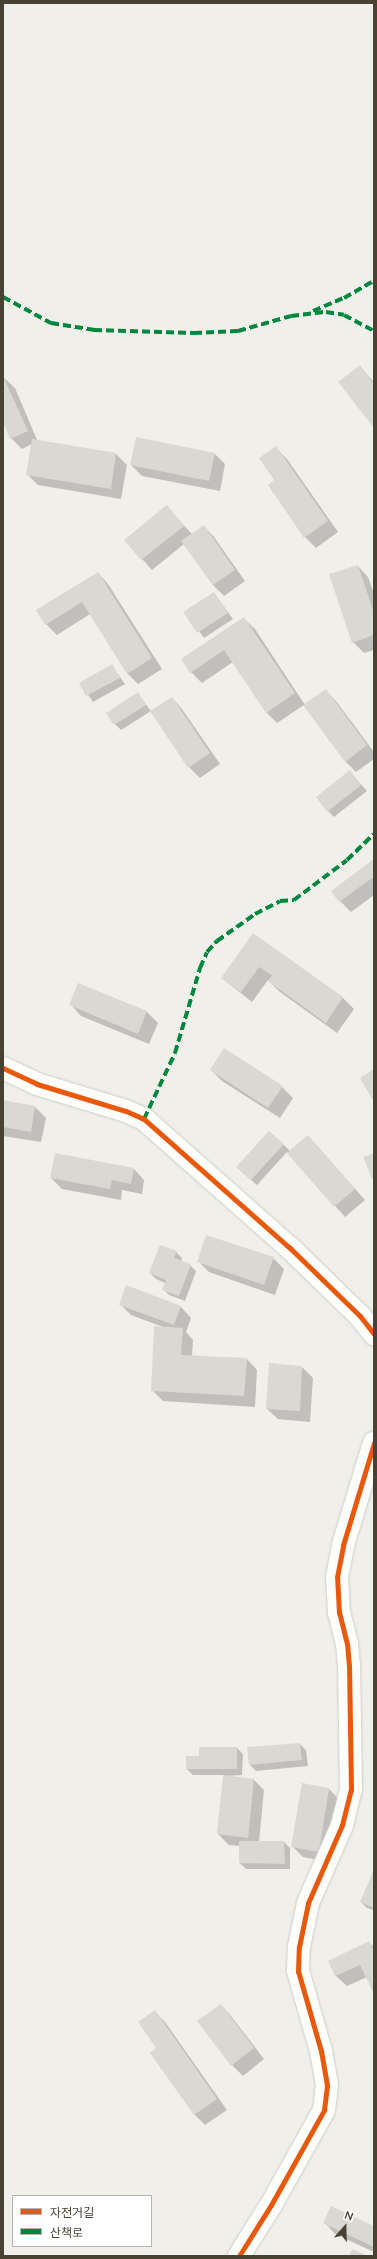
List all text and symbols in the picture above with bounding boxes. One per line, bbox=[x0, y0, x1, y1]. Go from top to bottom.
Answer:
legend bbox=[12, 2195, 152, 2247]
text: 자전거길 bbox=[50, 2205, 94, 2220]
north arrow bbox=[325, 2207, 365, 2247]
text: N bbox=[343, 2208, 355, 2224]
text: 산책로 bbox=[50, 2225, 83, 2240]

